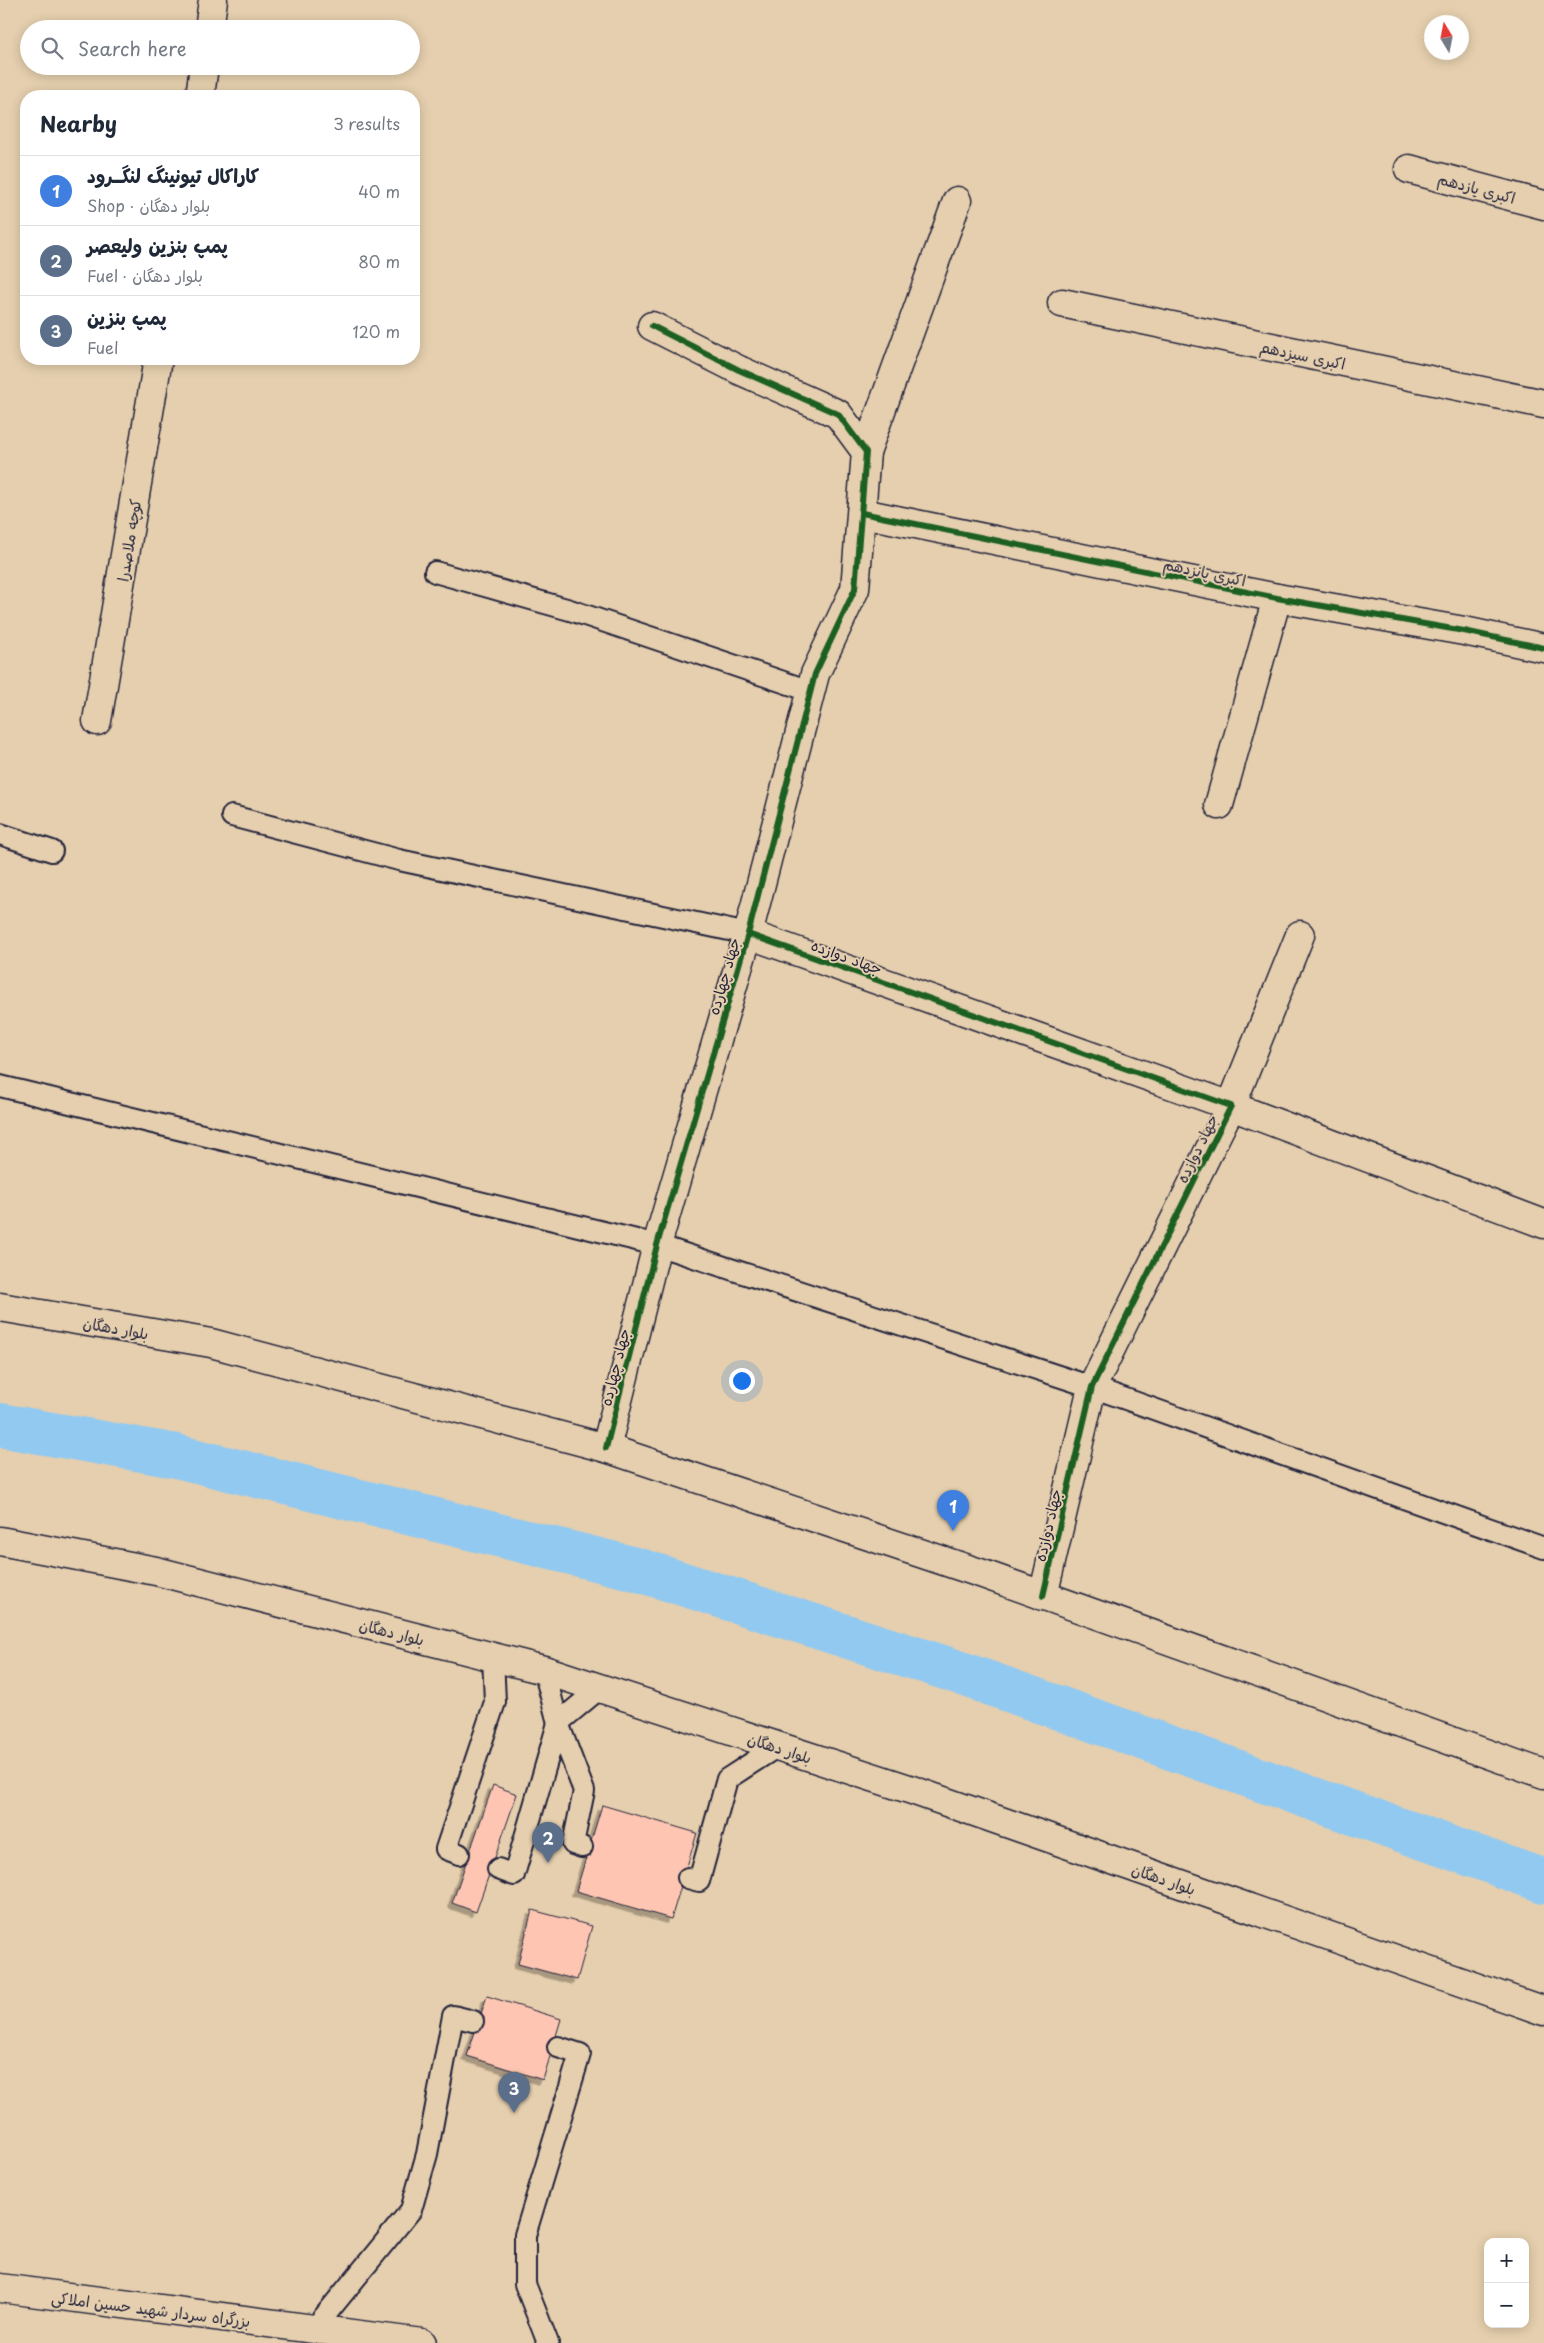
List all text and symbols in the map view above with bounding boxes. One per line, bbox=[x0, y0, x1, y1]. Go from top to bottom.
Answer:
north arrow bbox=[1424, 15, 1469, 60]
search box bbox=[20, 20, 420, 75]
icon: search bbox=[38, 34, 66, 62]
text: Search here bbox=[78, 34, 187, 62]
text: Nearby bbox=[40, 107, 117, 139]
text: 3 results bbox=[333, 111, 400, 135]
text: کاراکال تیونینگ لنگــرود bbox=[87, 161, 259, 189]
street label: اکبری یازدهم bbox=[1435, 166, 1518, 210]
text: 1 bbox=[52, 179, 60, 203]
text: 40 m bbox=[358, 179, 400, 203]
text: Shop · بلوار دهگان bbox=[87, 193, 210, 217]
text: پمپ بنزین ولیعصر bbox=[87, 231, 228, 259]
text: 2 bbox=[50, 249, 62, 273]
text: 80 m bbox=[358, 249, 400, 273]
text: Fuel · بلوار دهگان bbox=[87, 263, 203, 287]
text: پمپ بنزین bbox=[87, 303, 166, 331]
text: 3 bbox=[51, 319, 61, 343]
text: 120 m bbox=[353, 319, 400, 343]
street label: اکبری سیزدهم bbox=[1258, 334, 1348, 375]
text: Fuel bbox=[87, 335, 118, 359]
street label: کوچه ملاصدرا bbox=[110, 497, 146, 583]
street label: اکبری پانزدهم bbox=[1161, 551, 1248, 593]
street label: جهاد دوازده bbox=[808, 933, 886, 979]
street label: جهاد چهارده bbox=[701, 935, 745, 1017]
street label: جهاد دوازده bbox=[1169, 1110, 1223, 1186]
street label: بلوار دهگان bbox=[81, 1310, 151, 1344]
street label: جهاد چهارده bbox=[593, 1326, 635, 1408]
your location bbox=[729, 1368, 755, 1394]
street label: جهاد دوازده bbox=[1027, 1486, 1067, 1564]
pin: 1 bbox=[937, 1490, 969, 1531]
street label: بلوار دهگان bbox=[357, 1612, 427, 1650]
street label: بلوار دهگان bbox=[745, 1726, 815, 1768]
pin: 2 bbox=[532, 1822, 564, 1863]
street label: بلوار دهگان bbox=[1129, 1856, 1199, 1900]
pin: 3 bbox=[498, 2072, 530, 2113]
map controls bbox=[1484, 2238, 1529, 2328]
button: + bbox=[1484, 2238, 1529, 2283]
button: − bbox=[1484, 2283, 1529, 2328]
street label: بزرگراه سردار شهید حسین املاکی bbox=[50, 2284, 252, 2332]

